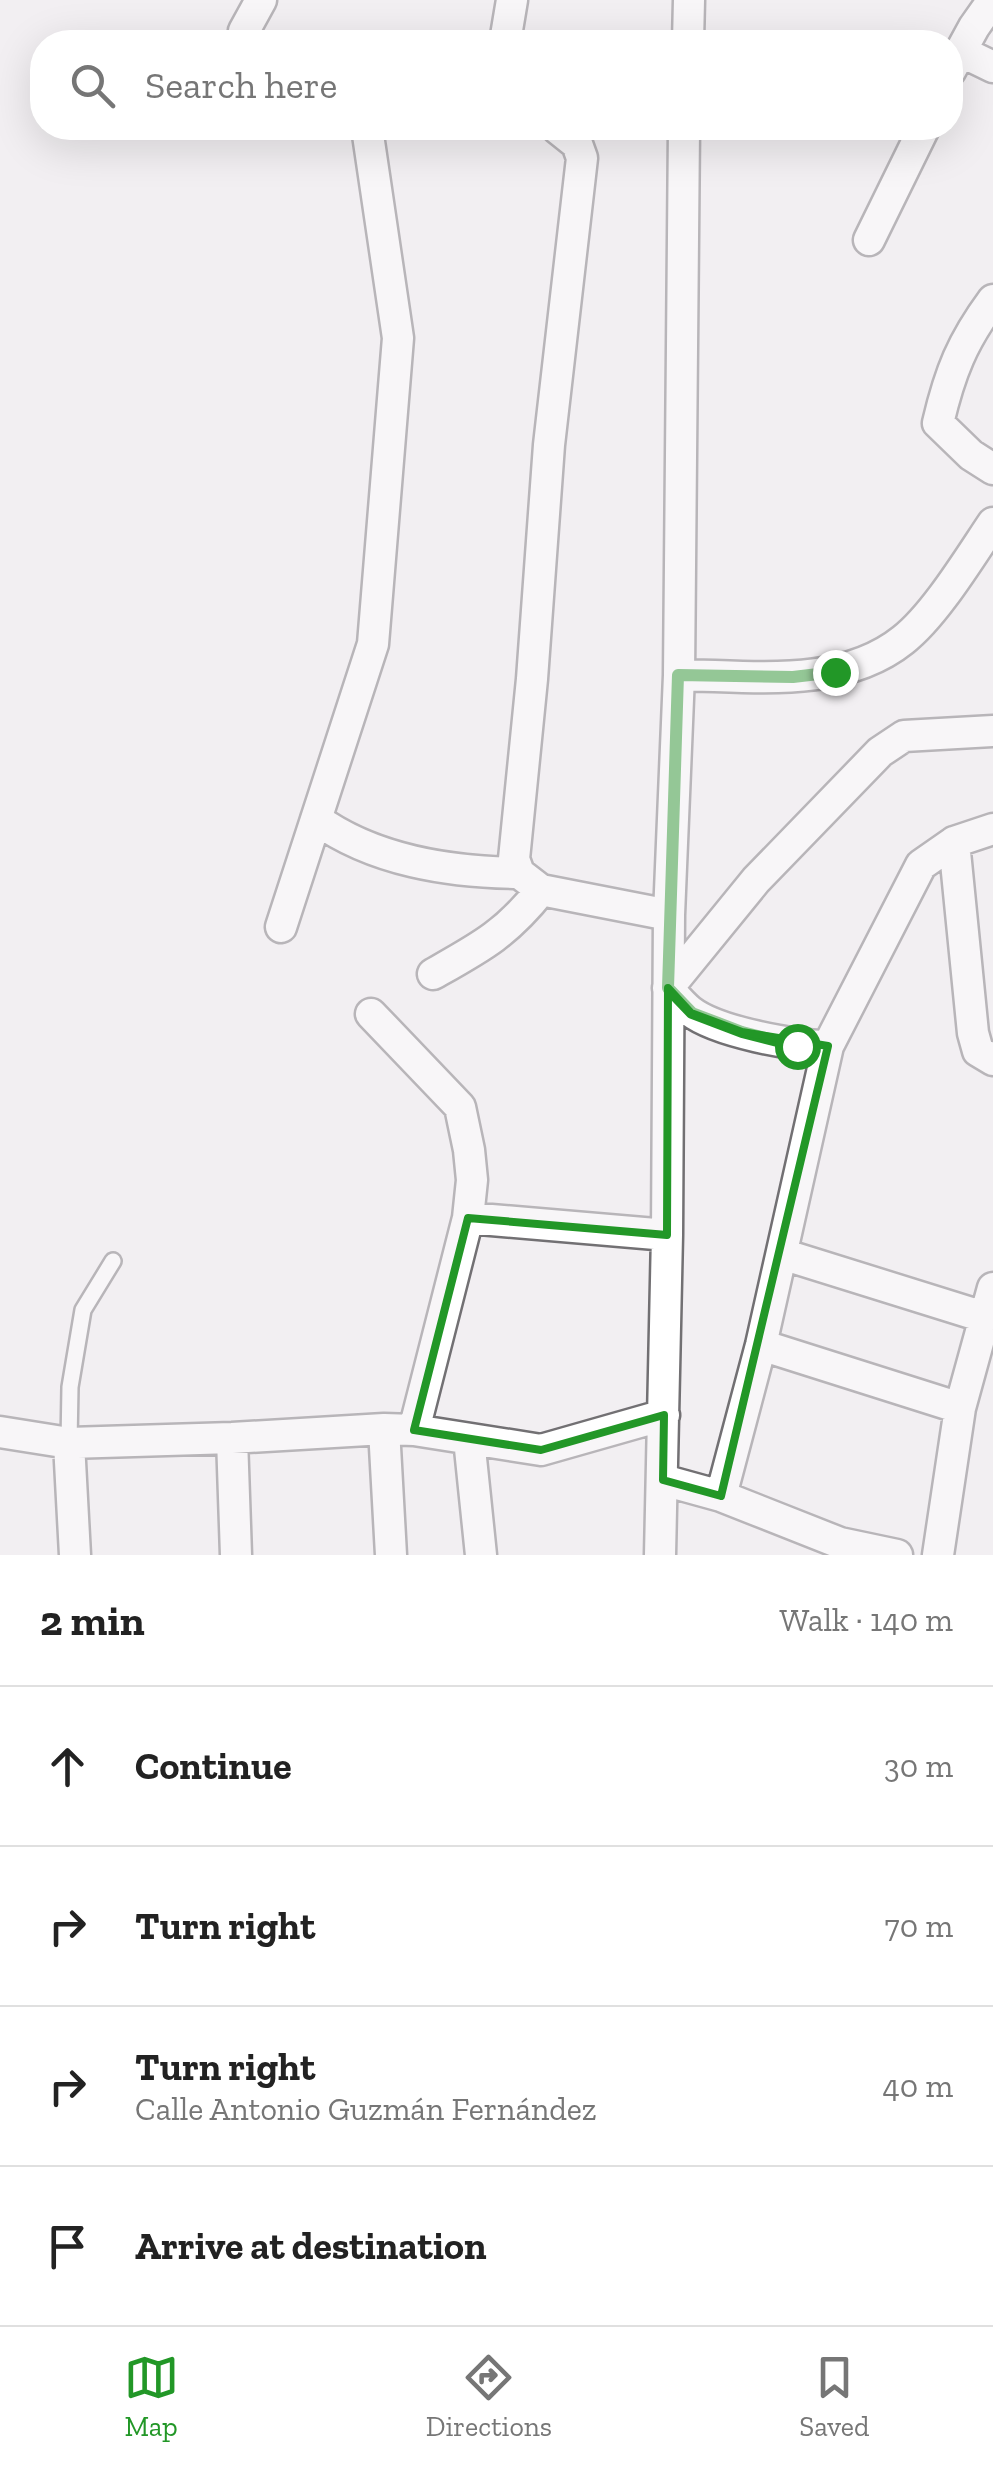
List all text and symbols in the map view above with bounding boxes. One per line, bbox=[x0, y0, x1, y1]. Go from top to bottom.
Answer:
search box bbox=[30, 30, 963, 140]
icon: search bbox=[65, 58, 120, 113]
text: Search here bbox=[145, 62, 337, 108]
route end bbox=[813, 650, 859, 696]
route start bbox=[775, 1024, 821, 1070]
text: 2 min bbox=[40, 1595, 145, 1646]
text: Walk · 140 m bbox=[779, 1601, 953, 1639]
icon: ahead bbox=[40, 1739, 95, 1794]
text: Continue bbox=[135, 1743, 292, 1789]
text: 30 m bbox=[884, 1747, 953, 1785]
icon: right bbox=[40, 1899, 95, 1954]
text: Turn right bbox=[135, 1903, 315, 1949]
text: 70 m bbox=[885, 1907, 953, 1945]
text: Turn right bbox=[135, 2044, 315, 2090]
icon: right bbox=[40, 2059, 95, 2114]
text: 40 m bbox=[882, 2067, 953, 2105]
text: Calle Antonio Guzmán Fernández bbox=[135, 2090, 597, 2128]
icon: arrive bbox=[40, 2219, 95, 2274]
text: Arrive at destination bbox=[135, 2223, 486, 2269]
tab: Map bbox=[124, 2350, 179, 2443]
tab: Directions bbox=[426, 2350, 552, 2443]
tab: Saved bbox=[799, 2350, 869, 2443]

